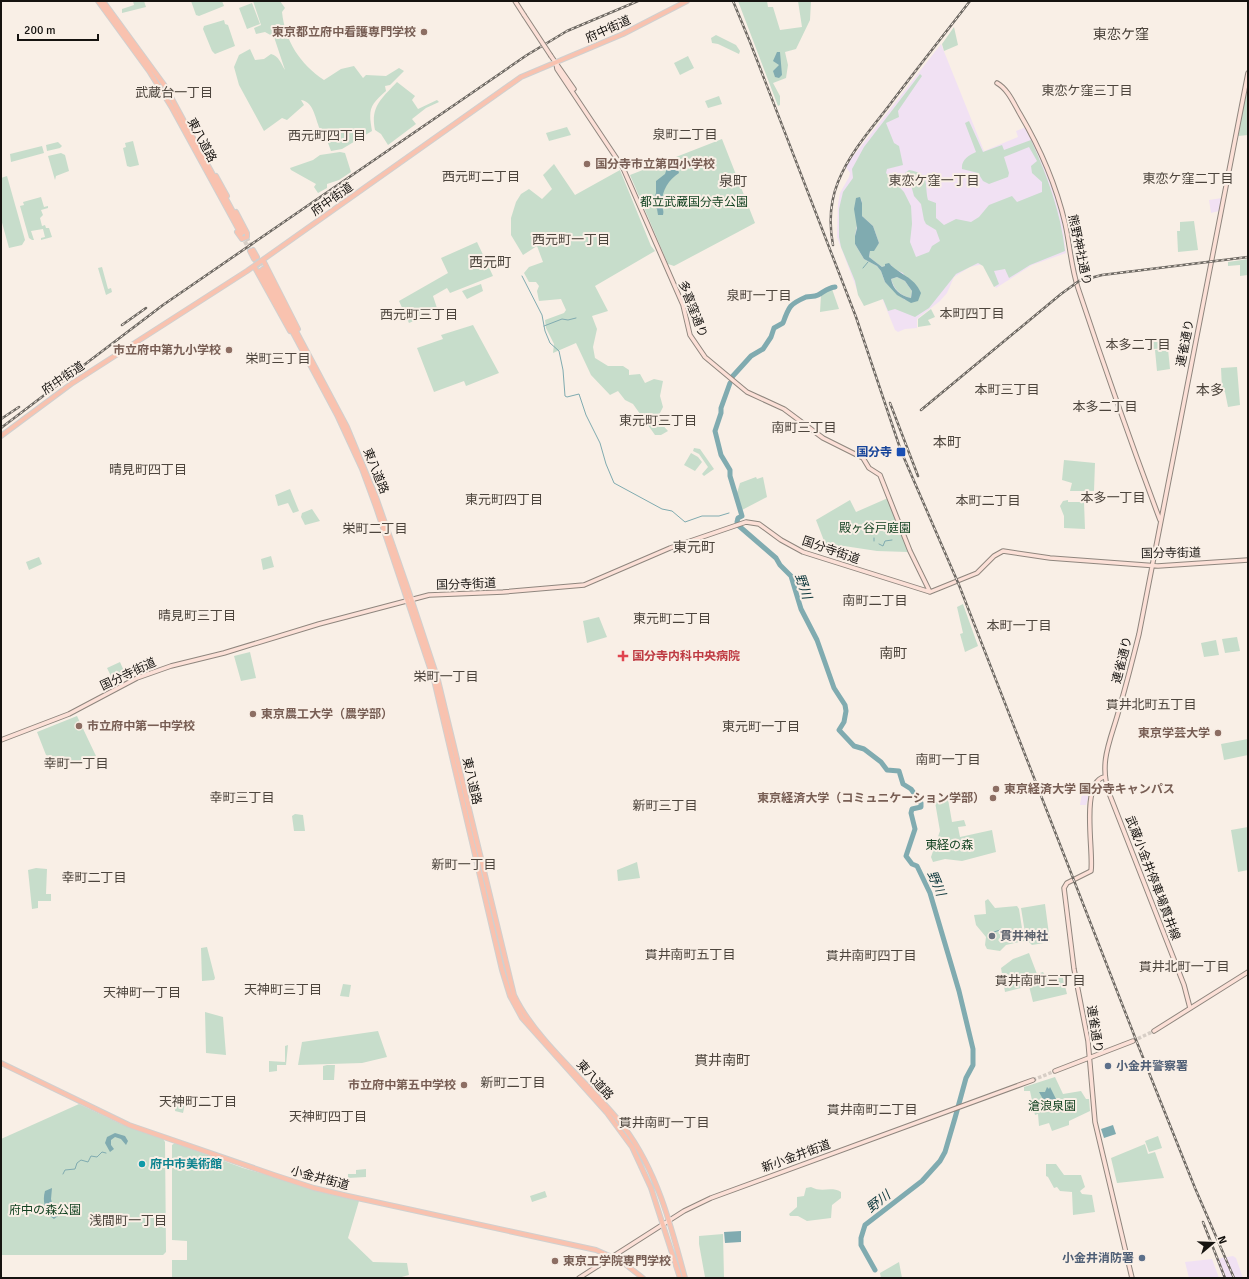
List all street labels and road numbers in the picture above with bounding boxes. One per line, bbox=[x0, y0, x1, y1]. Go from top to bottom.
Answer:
street label: 府中街道 bbox=[583, 13, 633, 46]
street label: 東八道路 bbox=[184, 116, 219, 165]
street label: 府中街道 bbox=[308, 179, 356, 219]
street label: 熊野神社通り bbox=[1065, 213, 1094, 287]
street label: 多喜窪通り bbox=[675, 278, 710, 340]
street label: 連雀通り bbox=[1174, 318, 1197, 368]
street label: 府中街道 bbox=[39, 359, 87, 398]
street label: 東八道路 bbox=[360, 446, 391, 496]
street label: 国分寺街道 bbox=[800, 534, 862, 567]
street label: 国分寺街道 bbox=[1141, 545, 1201, 562]
street label: 国分寺街道 bbox=[436, 576, 496, 593]
street label: 連雀通り bbox=[1109, 635, 1136, 685]
street label: 国分寺街道 bbox=[98, 655, 159, 694]
street label: 東八道路 bbox=[459, 756, 484, 806]
street label: 武蔵小金井停車場貫井線 bbox=[1122, 814, 1183, 942]
street label: 連雀通り bbox=[1083, 1004, 1106, 1054]
street label: 東八道路 bbox=[573, 1057, 616, 1103]
street label: 新小金井街道 bbox=[760, 1137, 833, 1176]
street label: 小金井街道 bbox=[289, 1163, 351, 1193]

